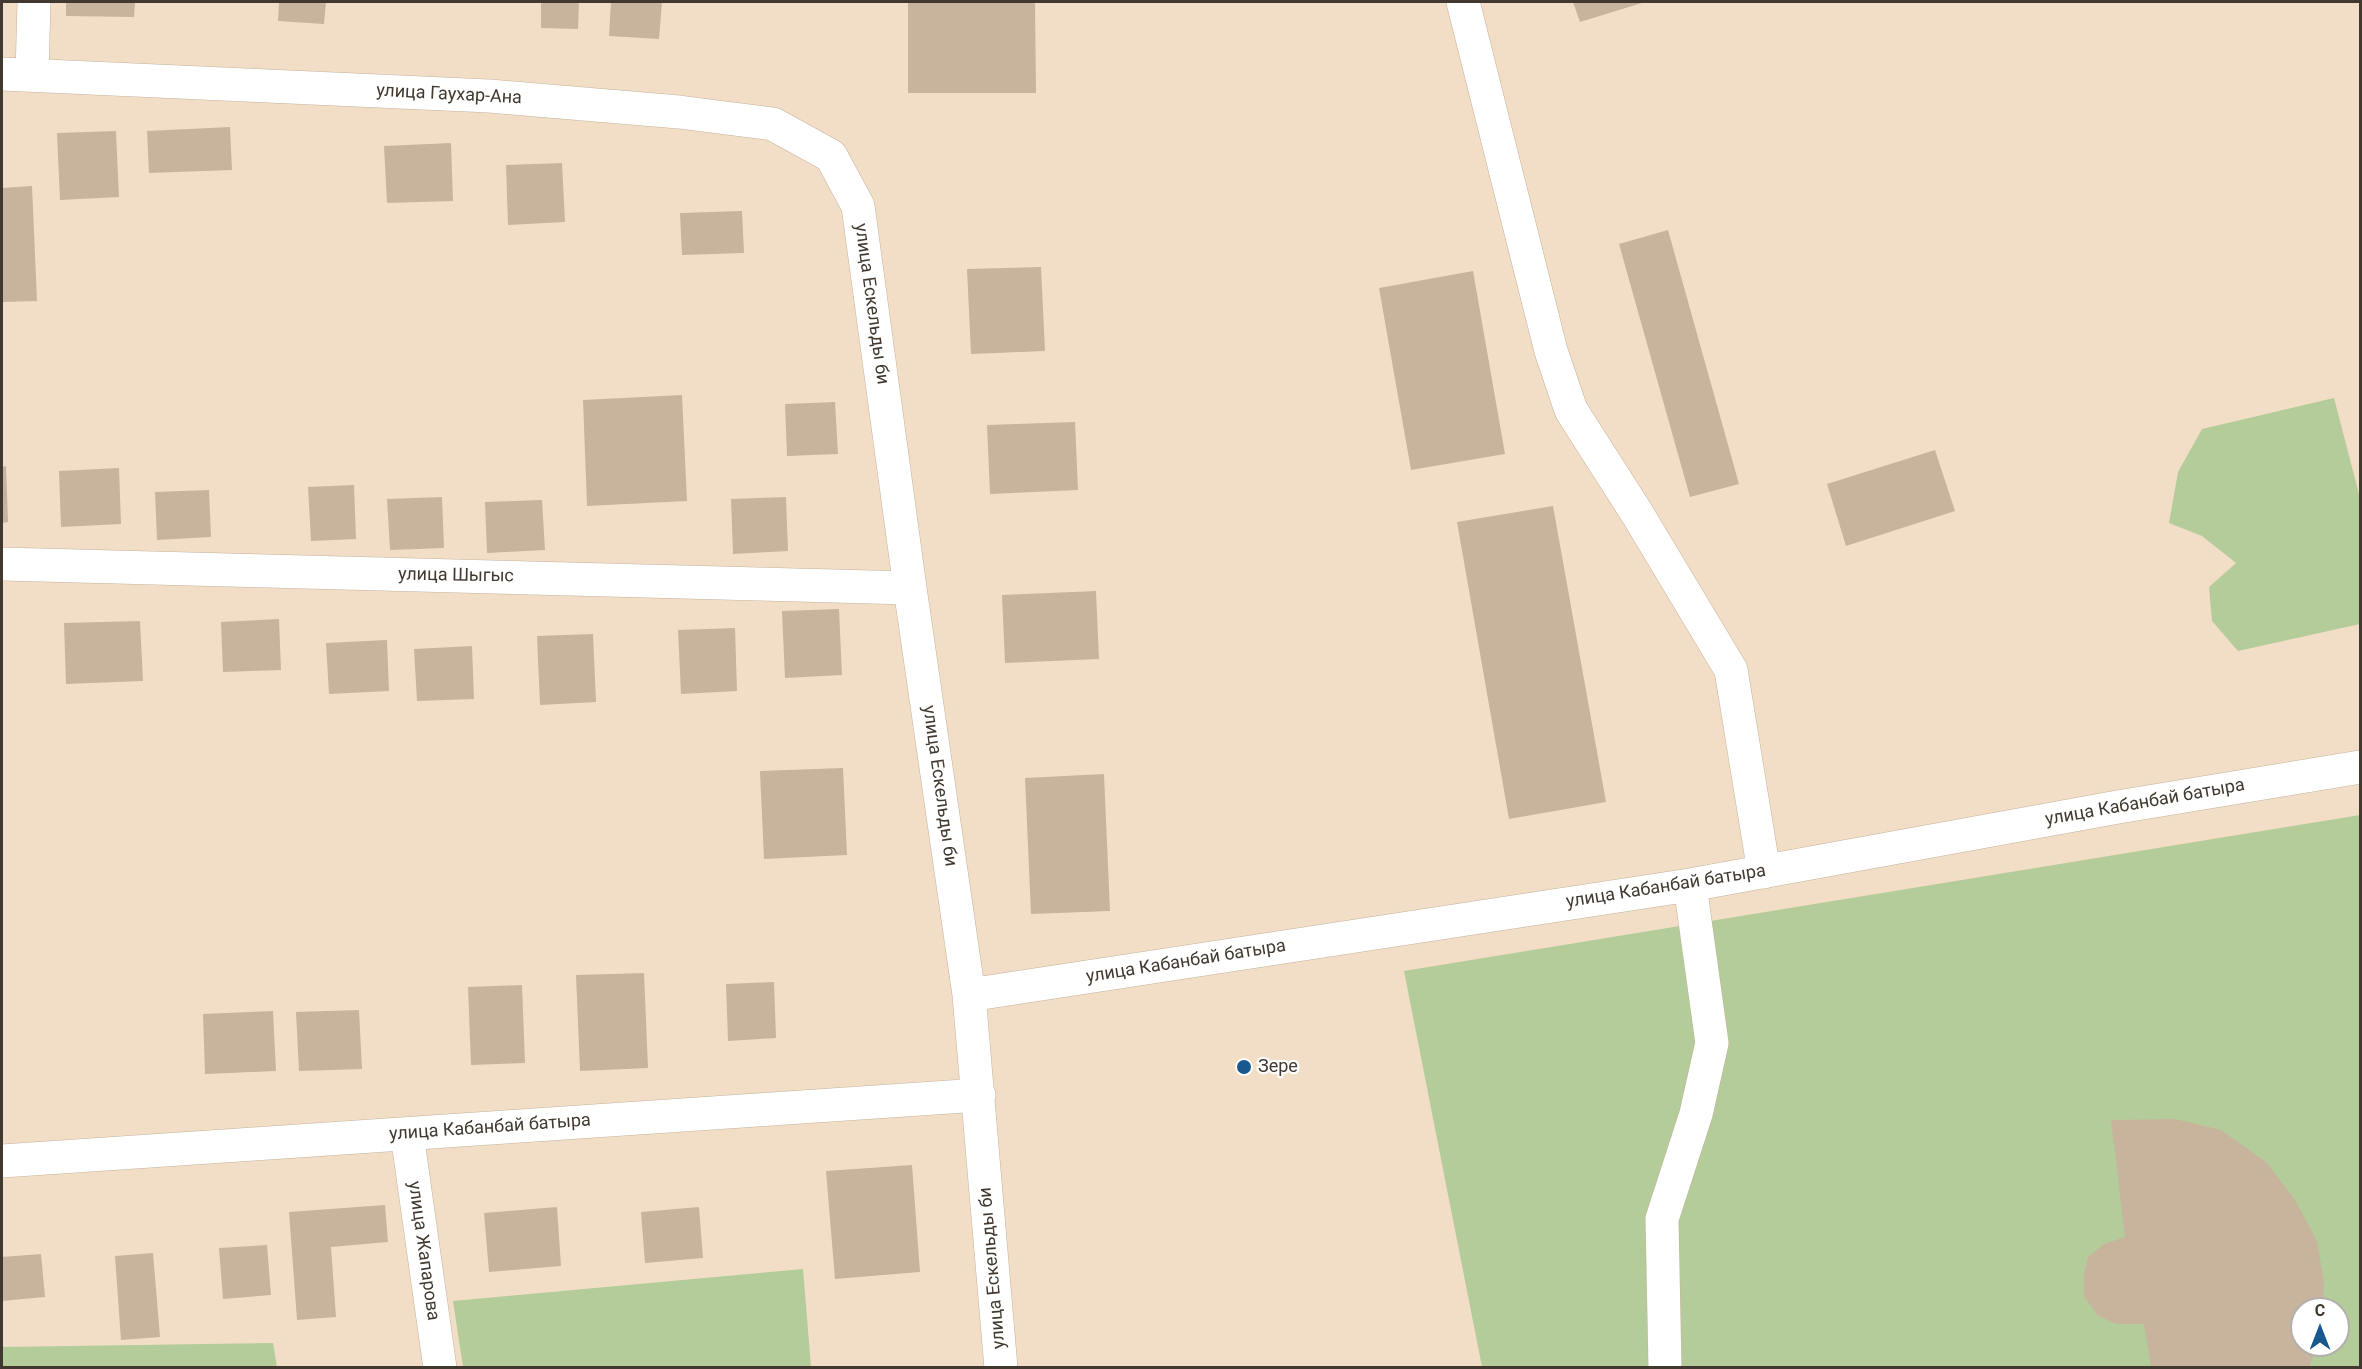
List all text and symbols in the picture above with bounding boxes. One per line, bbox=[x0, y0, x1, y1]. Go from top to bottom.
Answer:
street label: улица Гаухар-Ана bbox=[376, 80, 522, 110]
street label: улица Ескельды би bbox=[849, 222, 893, 386]
street label: улица Шыгыс bbox=[398, 564, 514, 588]
street label: улица Ескельды би bbox=[917, 704, 961, 868]
street label: улица Кабанбай батыра bbox=[2044, 775, 2246, 831]
street label: улица Кабанбай батыра bbox=[1565, 861, 1767, 913]
street label: улица Кабанбай батыра bbox=[1085, 936, 1287, 988]
place label: Зере bbox=[1258, 1056, 1298, 1078]
marker: Зере bbox=[1235, 1058, 1253, 1076]
street label: улица Кабанбай батыра bbox=[388, 1110, 592, 1146]
street label: улица Жапарова bbox=[403, 1180, 443, 1322]
street label: улица Ескельды би bbox=[975, 1186, 1011, 1350]
north arrow bbox=[2290, 1297, 2350, 1357]
text: С bbox=[2315, 1301, 2325, 1320]

